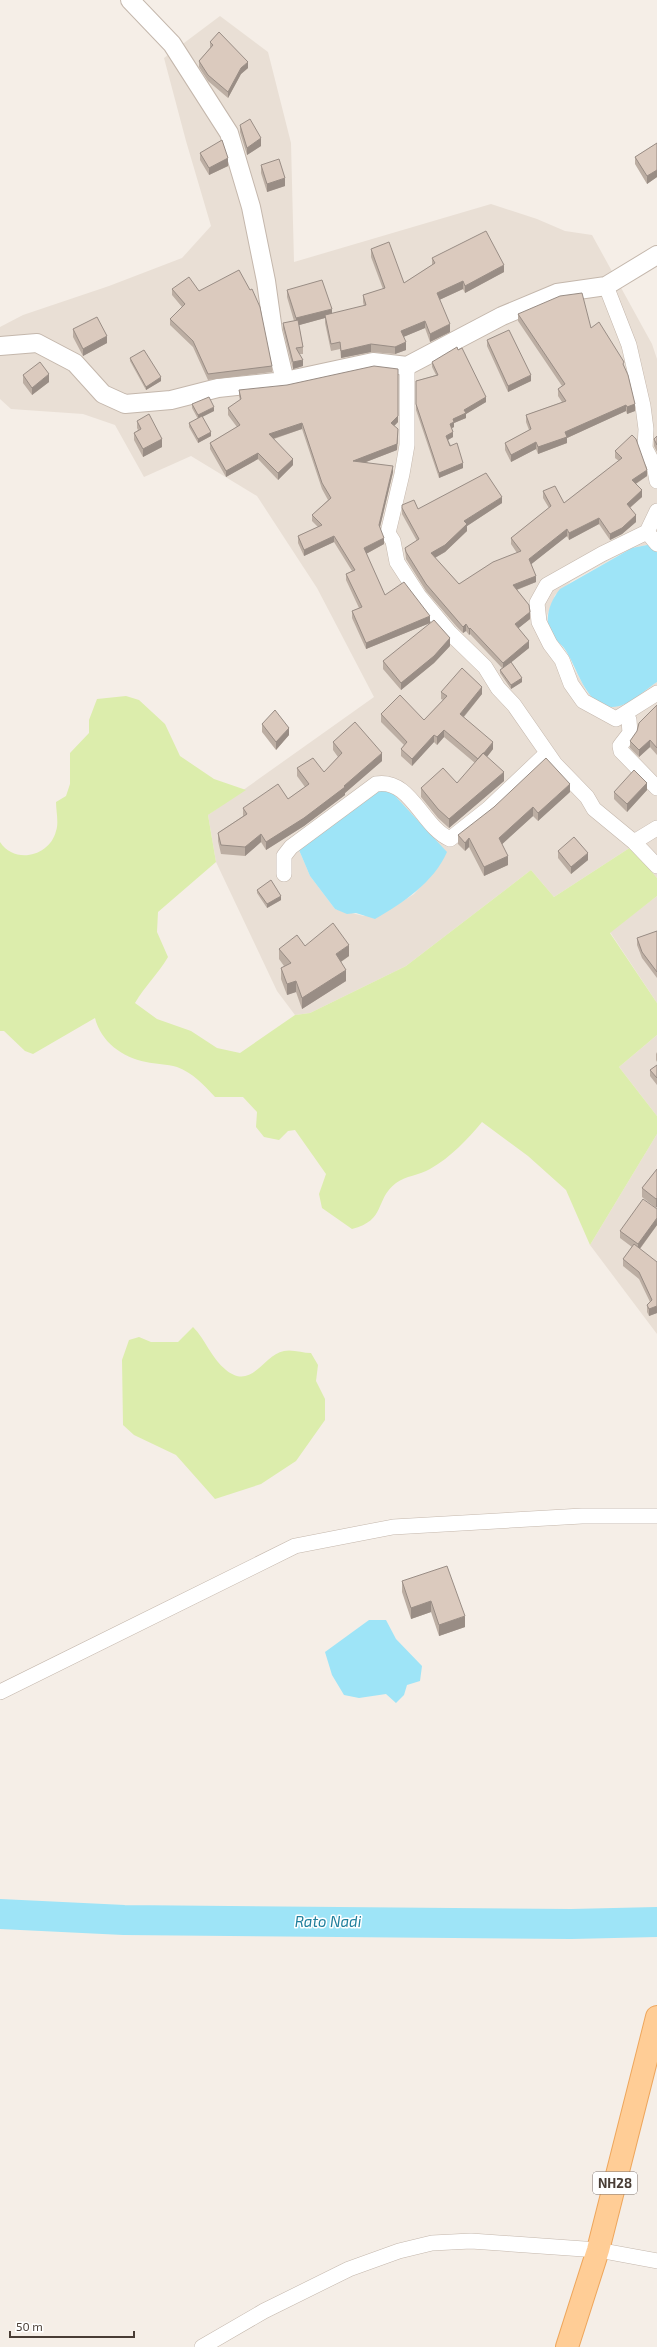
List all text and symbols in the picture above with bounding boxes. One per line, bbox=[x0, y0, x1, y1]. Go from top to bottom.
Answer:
water label: Rato Nadi bbox=[295, 1912, 362, 1930]
road number: NH28 bbox=[593, 2172, 637, 2194]
scale bar bbox=[10, 2313, 134, 2339]
text: 50 m bbox=[16, 2319, 43, 2333]

